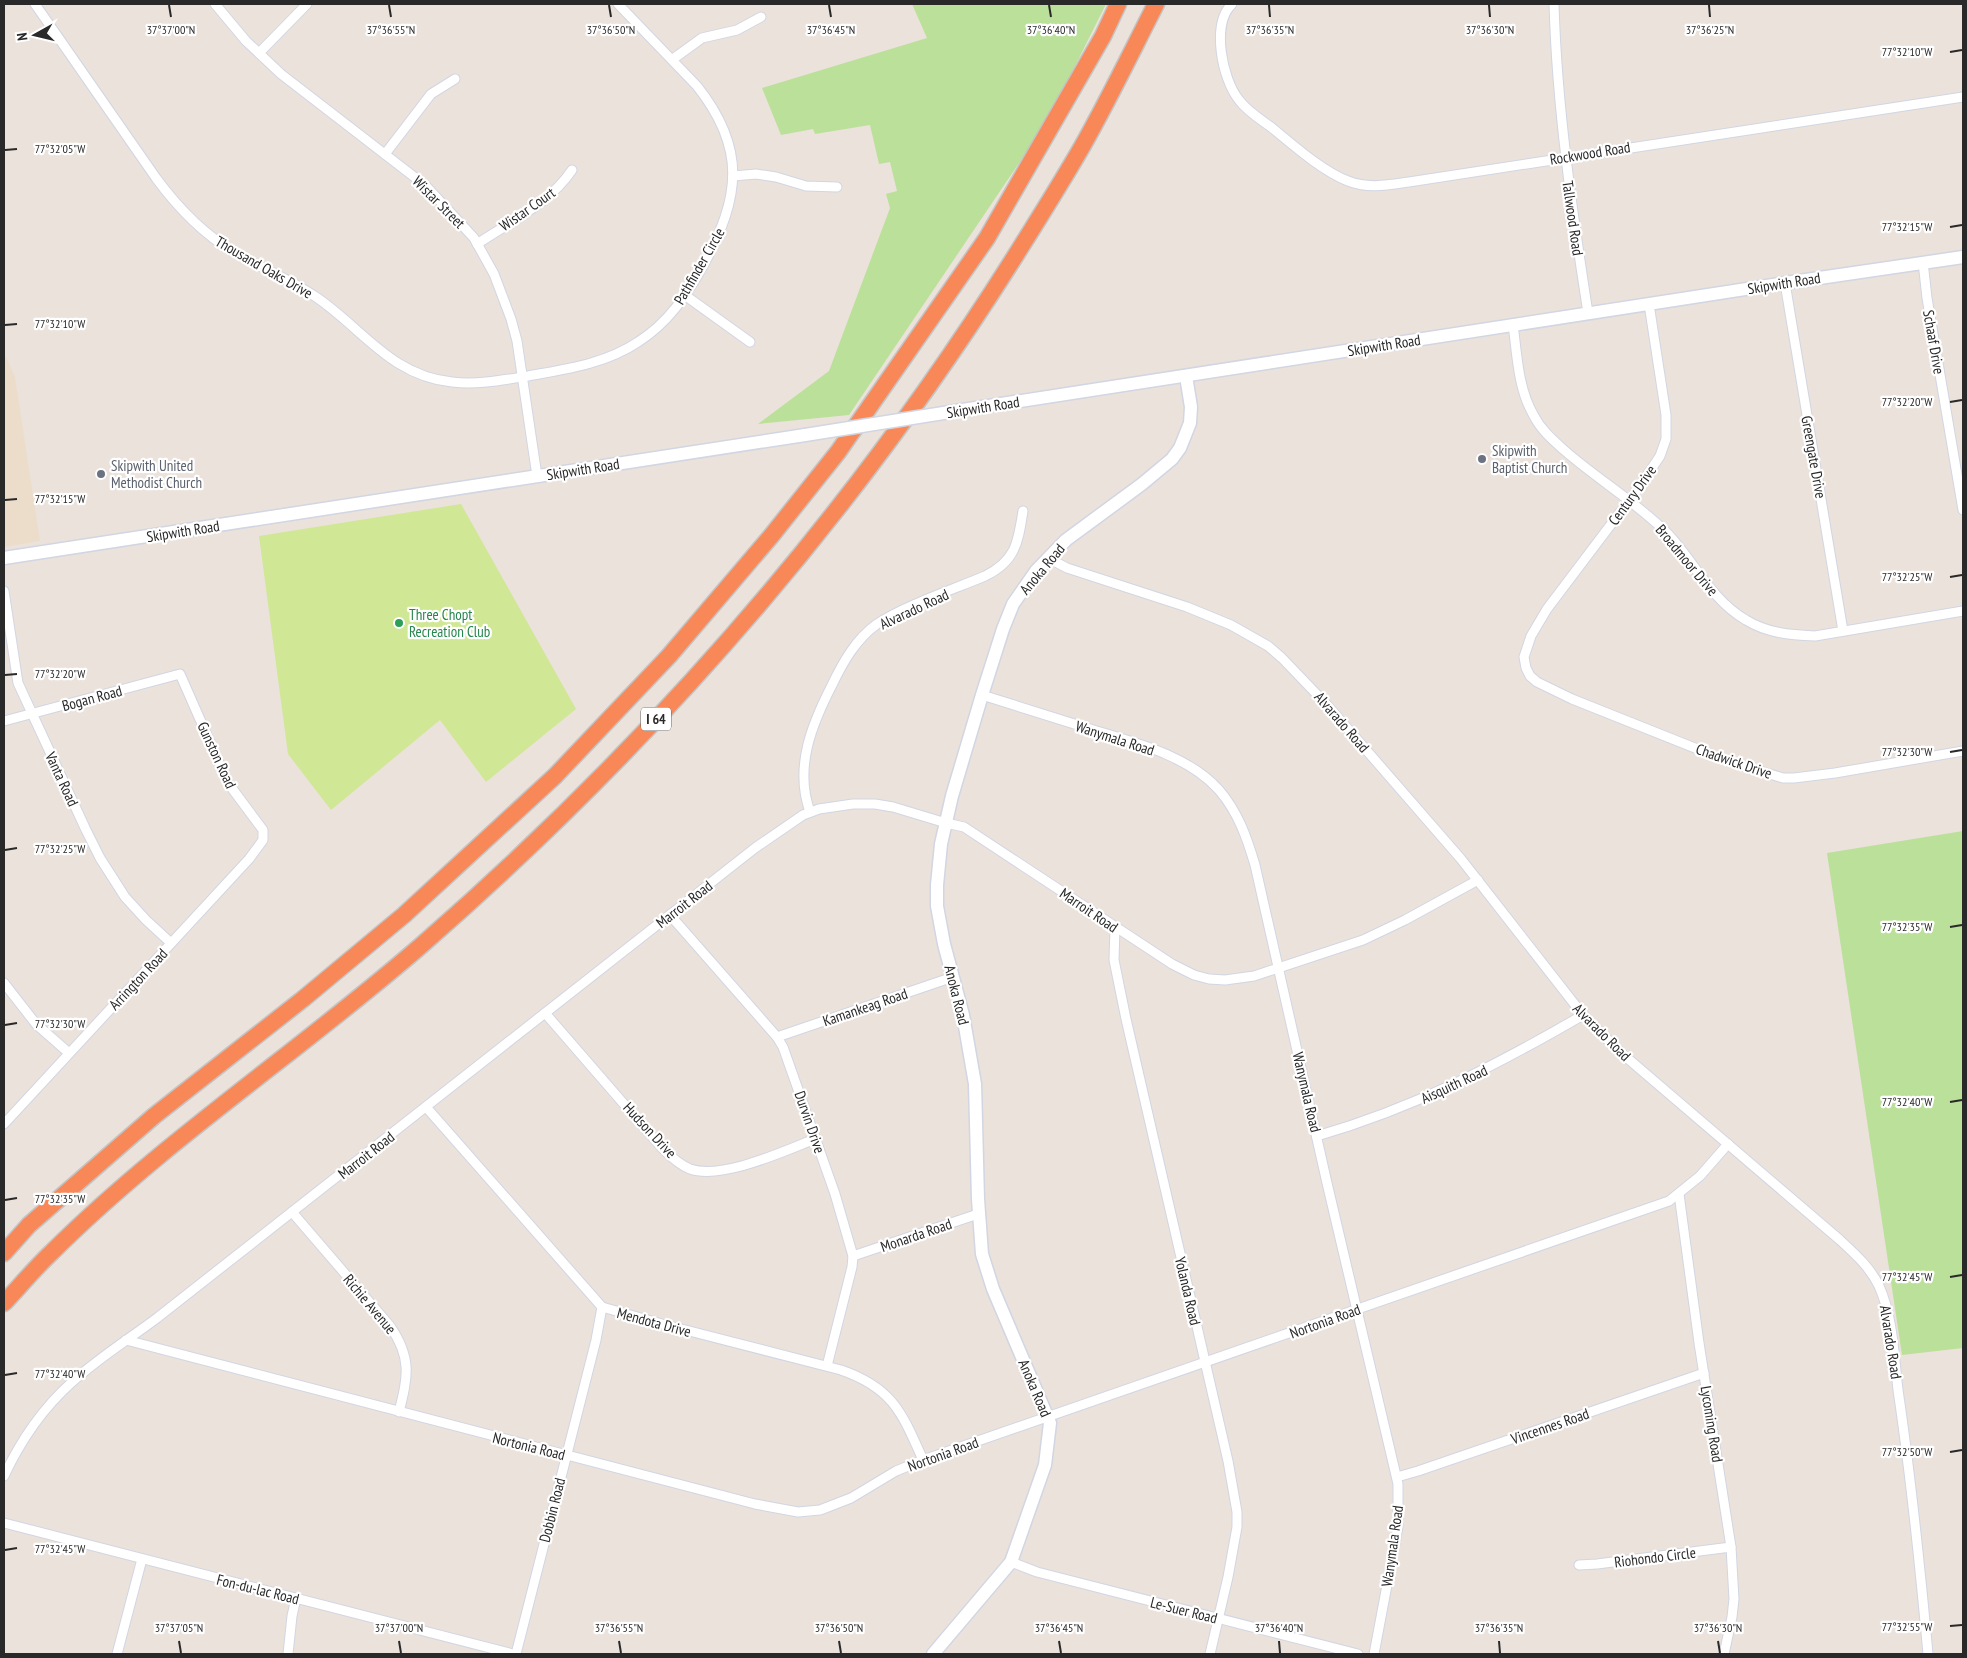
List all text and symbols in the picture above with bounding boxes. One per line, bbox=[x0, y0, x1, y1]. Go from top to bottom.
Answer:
north arrow bbox=[10, 10, 60, 60]
text: 37°37'00"N bbox=[147, 22, 195, 37]
text: 37°36'55"N bbox=[367, 22, 415, 37]
text: 37°36'50"N bbox=[587, 22, 635, 37]
text: 37°36'45"N bbox=[807, 22, 855, 37]
text: 37°36'40"N bbox=[1027, 22, 1075, 37]
text: 37°36'35"N bbox=[1246, 22, 1294, 37]
text: 37°36'30"N bbox=[1466, 22, 1514, 37]
text: 37°36'25"N bbox=[1686, 22, 1734, 37]
text: N bbox=[13, 32, 32, 42]
text: 77°32'10"W bbox=[1882, 44, 1932, 59]
street label: Rockwood Road bbox=[1548, 137, 1632, 169]
text: 77°32'05"W bbox=[35, 141, 85, 156]
street label: Wistar Street bbox=[409, 172, 469, 232]
street label: Tallwood Road bbox=[1558, 179, 1588, 257]
street label: Wistar Court bbox=[495, 183, 559, 235]
text: 77°32'15"W bbox=[1882, 219, 1932, 234]
street label: Pathfinder Circle bbox=[669, 224, 729, 308]
street label: Thousand Oaks Drive bbox=[212, 231, 316, 303]
street label: Skipwith Road bbox=[1746, 268, 1822, 298]
street label: Schaaf Drive bbox=[1919, 309, 1949, 375]
text: 77°32'10"W bbox=[35, 316, 85, 331]
street label: Skipwith Road bbox=[1346, 330, 1422, 360]
street label: Skipwith Road bbox=[945, 392, 1021, 422]
text: 77°32'20"W bbox=[1882, 394, 1932, 409]
street label: Greengate Drive bbox=[1797, 414, 1831, 500]
place label: Skipwith Baptist Church bbox=[1492, 441, 1567, 477]
marker: Skipwith Baptist Church bbox=[1476, 453, 1488, 465]
street label: Skipwith Road bbox=[545, 454, 621, 484]
place label: Skipwith United Methodist Church bbox=[111, 456, 202, 492]
street label: Century Drive bbox=[1604, 461, 1660, 529]
marker: Skipwith United Methodist Church bbox=[95, 468, 107, 480]
text: 77°32'15"W bbox=[35, 491, 85, 506]
street label: Skipwith Road bbox=[145, 516, 221, 546]
street label: Broadmoor Drive bbox=[1652, 520, 1722, 600]
street label: Anoka Road bbox=[1015, 540, 1069, 598]
text: 77°32'25"W bbox=[1882, 569, 1932, 584]
street label: Alvarado Road bbox=[876, 585, 952, 633]
place label: Three Chopt Recreation Club bbox=[409, 605, 490, 641]
marker: Three Chopt Recreation Club bbox=[393, 617, 405, 629]
text: 77°32'20"W bbox=[35, 666, 85, 681]
street label: Bogan Road bbox=[60, 681, 124, 715]
street label: Alvarado Road bbox=[1310, 688, 1374, 756]
road number: I 64 bbox=[641, 708, 671, 731]
street label: Wanymala Road bbox=[1073, 716, 1157, 760]
street label: Gunston Road bbox=[193, 719, 241, 791]
street label: Chadwick Drive bbox=[1693, 739, 1775, 783]
text: 77°32'30"W bbox=[1882, 744, 1932, 759]
street label: Vanta Road bbox=[41, 748, 83, 809]
text: 77°32'25"W bbox=[35, 841, 85, 856]
street label: Marroit Road bbox=[652, 876, 716, 932]
street label: Marroit Road bbox=[1056, 884, 1122, 936]
text: 77°32'35"W bbox=[1882, 919, 1932, 934]
street label: Arrington Road bbox=[105, 944, 171, 1014]
street label: Anoka Road bbox=[940, 963, 974, 1027]
street label: Kamankeag Road bbox=[820, 984, 910, 1030]
street label: Alvarado Road bbox=[1569, 999, 1635, 1065]
text: 77°32'30"W bbox=[35, 1016, 85, 1031]
street label: Wanymala Road bbox=[1289, 1050, 1325, 1134]
street label: Aisquith Road bbox=[1418, 1060, 1490, 1108]
street label: Durvin Drive bbox=[791, 1088, 829, 1156]
text: 77°32'40"W bbox=[1882, 1094, 1932, 1109]
street label: Hudson Drive bbox=[619, 1098, 681, 1162]
street label: Marroit Road bbox=[334, 1127, 398, 1183]
text: 77°32'35"W bbox=[35, 1191, 85, 1206]
street label: Monarda Road bbox=[878, 1214, 954, 1256]
street label: Yolanda Road bbox=[1171, 1255, 1205, 1327]
text: 77°32'45"W bbox=[1882, 1269, 1932, 1284]
street label: Richie Avenue bbox=[339, 1270, 401, 1338]
street label: Nortonia Road bbox=[1287, 1299, 1363, 1343]
street label: Mendota Drive bbox=[615, 1303, 693, 1341]
street label: Alvarado Road bbox=[1876, 1304, 1906, 1380]
street label: Anoka Road bbox=[1014, 1356, 1056, 1420]
text: 77°32'40"W bbox=[35, 1366, 85, 1381]
street label: Lycoming Road bbox=[1697, 1384, 1727, 1464]
street label: Vincennes Road bbox=[1508, 1404, 1592, 1449]
street label: Nortonia Road bbox=[491, 1428, 567, 1464]
street label: Nortonia Road bbox=[905, 1432, 981, 1476]
text: 77°32'50"W bbox=[1882, 1444, 1932, 1459]
street label: Dobbin Road bbox=[535, 1476, 569, 1544]
street label: Wanymala Road bbox=[1377, 1504, 1407, 1588]
text: 77°32'45"W bbox=[35, 1541, 85, 1556]
street label: Riohondo Circle bbox=[1613, 1543, 1697, 1571]
street label: Fon-du-lac Road bbox=[215, 1570, 301, 1608]
street label: Le-Suer Road bbox=[1149, 1593, 1219, 1627]
text: 77°32'55"W bbox=[1882, 1619, 1932, 1634]
text: 37°37'05"N bbox=[155, 1620, 203, 1635]
text: 37°37'00"N bbox=[375, 1620, 423, 1635]
text: 37°36'55"N bbox=[595, 1620, 643, 1635]
text: 37°36'50"N bbox=[815, 1620, 863, 1635]
text: 37°36'45"N bbox=[1035, 1620, 1083, 1635]
text: 37°36'40"N bbox=[1255, 1620, 1303, 1635]
text: 37°36'35"N bbox=[1475, 1620, 1523, 1635]
text: 37°36'30"N bbox=[1694, 1620, 1742, 1635]

